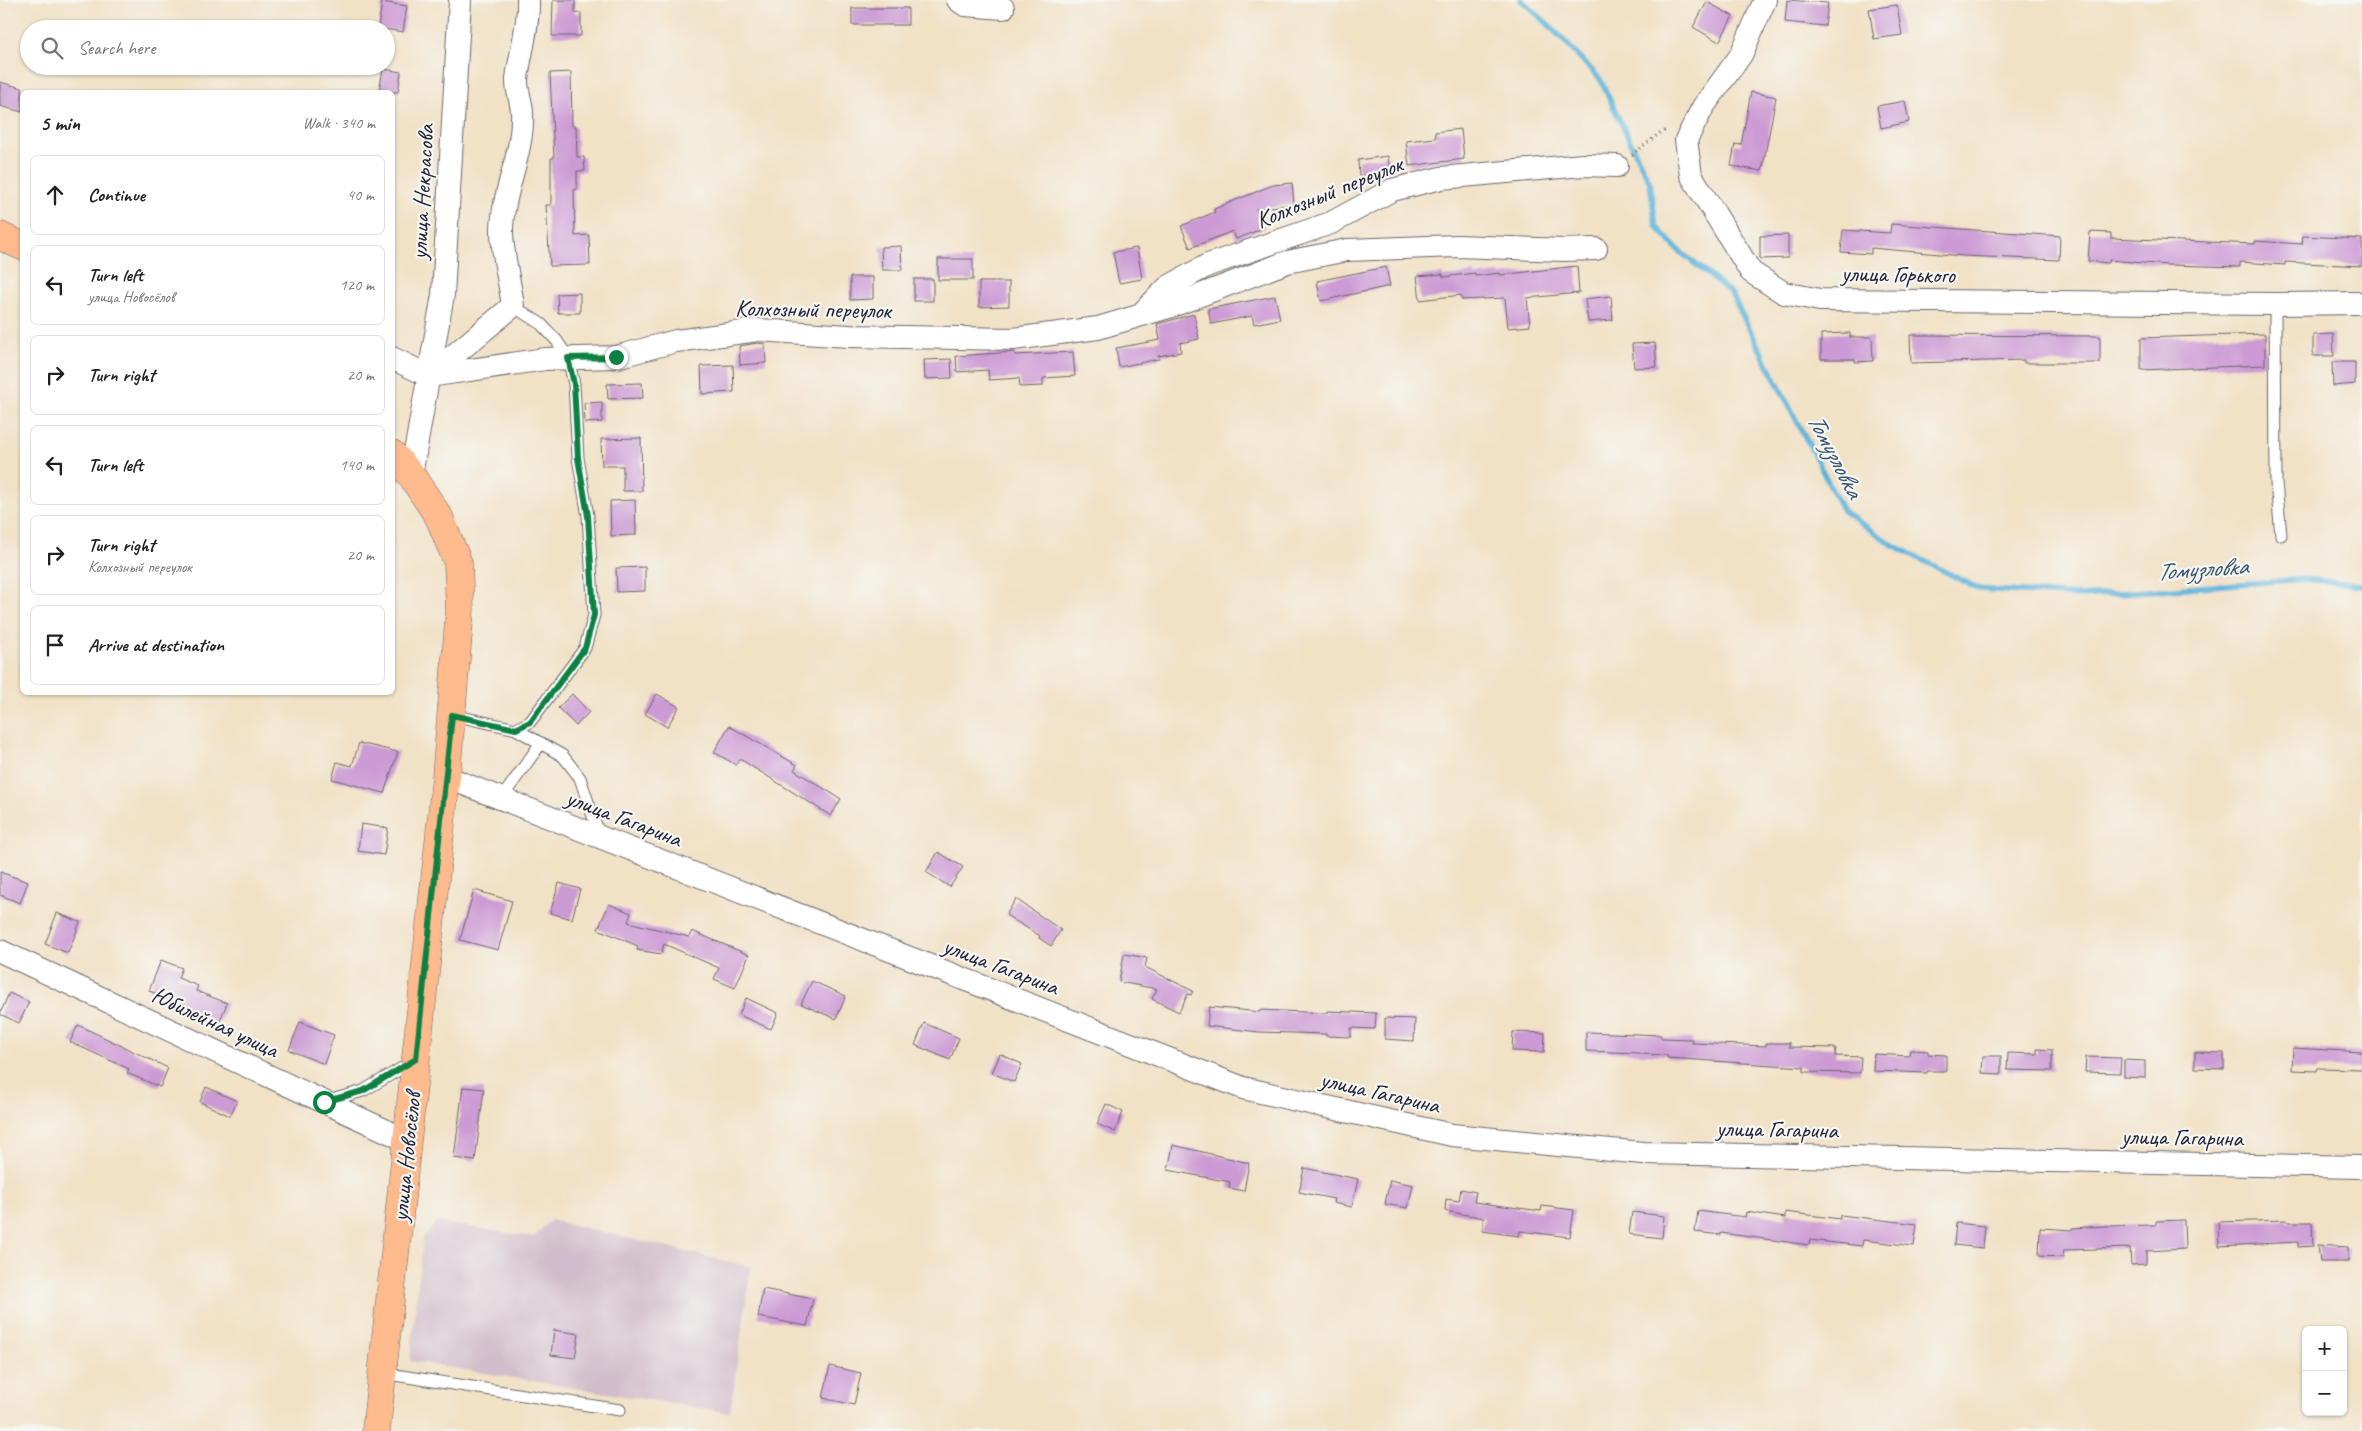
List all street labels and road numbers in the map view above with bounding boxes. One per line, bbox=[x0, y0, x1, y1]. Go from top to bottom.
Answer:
street label: улица Некрасова bbox=[403, 122, 441, 262]
street label: Колхозный переулок bbox=[1251, 148, 1409, 235]
street label: улица Горького bbox=[1839, 258, 1957, 290]
street label: Колхозный переулок bbox=[735, 293, 893, 325]
street label: улица Гагарина bbox=[560, 782, 688, 854]
street label: улица Гагарина bbox=[937, 930, 1065, 1002]
street label: Юбилейная улица bbox=[147, 980, 284, 1065]
street label: улица Гагарина bbox=[1315, 1063, 1444, 1121]
street label: улица Новосёлов bbox=[384, 1087, 428, 1225]
street label: улица Гагарина bbox=[1714, 1113, 1840, 1145]
street label: улица Гагарина bbox=[2119, 1121, 2245, 1153]

